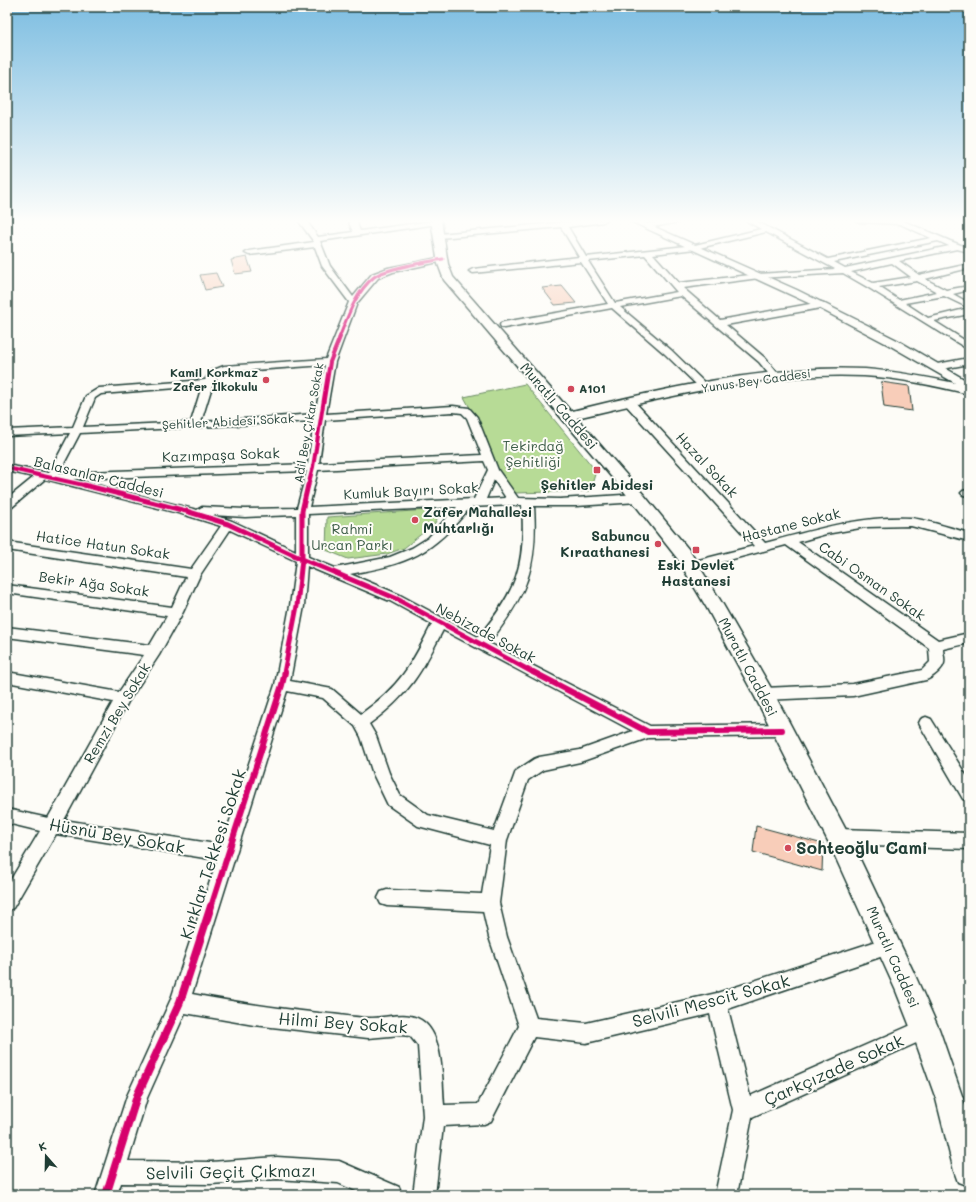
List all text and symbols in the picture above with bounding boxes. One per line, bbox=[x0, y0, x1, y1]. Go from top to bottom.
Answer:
street label: Muratlı Caddesi bbox=[516, 358, 602, 453]
street label: Adil Bey Çıkar Sokak bbox=[290, 362, 326, 484]
place label: Kamil Korkmaz Zafer İlkokulu bbox=[170, 364, 258, 394]
street label: Yunus Bey Caddesi bbox=[700, 364, 812, 396]
marker: Kamil Korkmaz Zafer İlkokulu bbox=[261, 375, 271, 385]
place label: A101 bbox=[579, 380, 606, 396]
marker: A101 bbox=[566, 384, 576, 394]
street label: Şehitler Abidesi Sokak bbox=[161, 410, 294, 432]
street label: Hazal Sokak bbox=[672, 428, 743, 501]
park label: Tekirdağ Şehitliği bbox=[503, 436, 563, 471]
street label: Kazımpaşa Sokak bbox=[162, 443, 280, 466]
street label: Balasanlar Caddesi bbox=[32, 451, 166, 502]
marker: Şehitler Abidesi bbox=[592, 465, 602, 475]
place label: Şehitler Abidesi bbox=[540, 475, 654, 494]
street label: Kumluk Bayırı Sokak bbox=[343, 477, 479, 504]
place label: Zafer Mahallesi Muhtarlığı bbox=[423, 502, 533, 537]
street label: Hastane Sokak bbox=[740, 503, 842, 546]
marker: Zafer Mahallesi Muhtarlığı bbox=[410, 515, 420, 525]
park label: Rahmi Urcan Parkı bbox=[311, 519, 393, 554]
street label: Hatice Hatun Sokak bbox=[35, 526, 171, 563]
place label: Sabuncu Kıraathanesi bbox=[560, 526, 650, 561]
street label: Cabi Osman Sokak bbox=[815, 537, 929, 625]
marker: Sabuncu Kıraathanesi bbox=[653, 539, 663, 549]
marker: Eski Devlet Hastanesi bbox=[691, 545, 701, 555]
place label: Eski Devlet Hastanesi bbox=[657, 555, 735, 590]
street label: Bekir Ağa Sokak bbox=[38, 566, 151, 601]
street label: Nebizade Sokak bbox=[433, 598, 539, 667]
street label: Muratlı Caddesi bbox=[714, 614, 782, 719]
street label: Remzi Bey Sokak bbox=[79, 659, 154, 767]
street label: Kırklar Tekkesi Sokak bbox=[174, 766, 250, 942]
street label: Hüsnü Bey Sokak bbox=[48, 812, 187, 858]
place label: Sohteoğlu Cami bbox=[796, 836, 928, 858]
marker: Sohteoğlu Cami bbox=[783, 843, 793, 853]
street label: Muratlı Caddesi bbox=[863, 903, 924, 1011]
street label: Selvili Mescit Sokak bbox=[630, 968, 792, 1032]
street label: Hilmi Bey Sokak bbox=[278, 1007, 408, 1037]
street label: Çarkçızade Sokak bbox=[760, 1028, 907, 1110]
north arrow bbox=[26, 1136, 66, 1176]
text: K bbox=[36, 1138, 48, 1154]
street label: Selvili Geçit Çıkmazı bbox=[146, 1159, 316, 1183]

